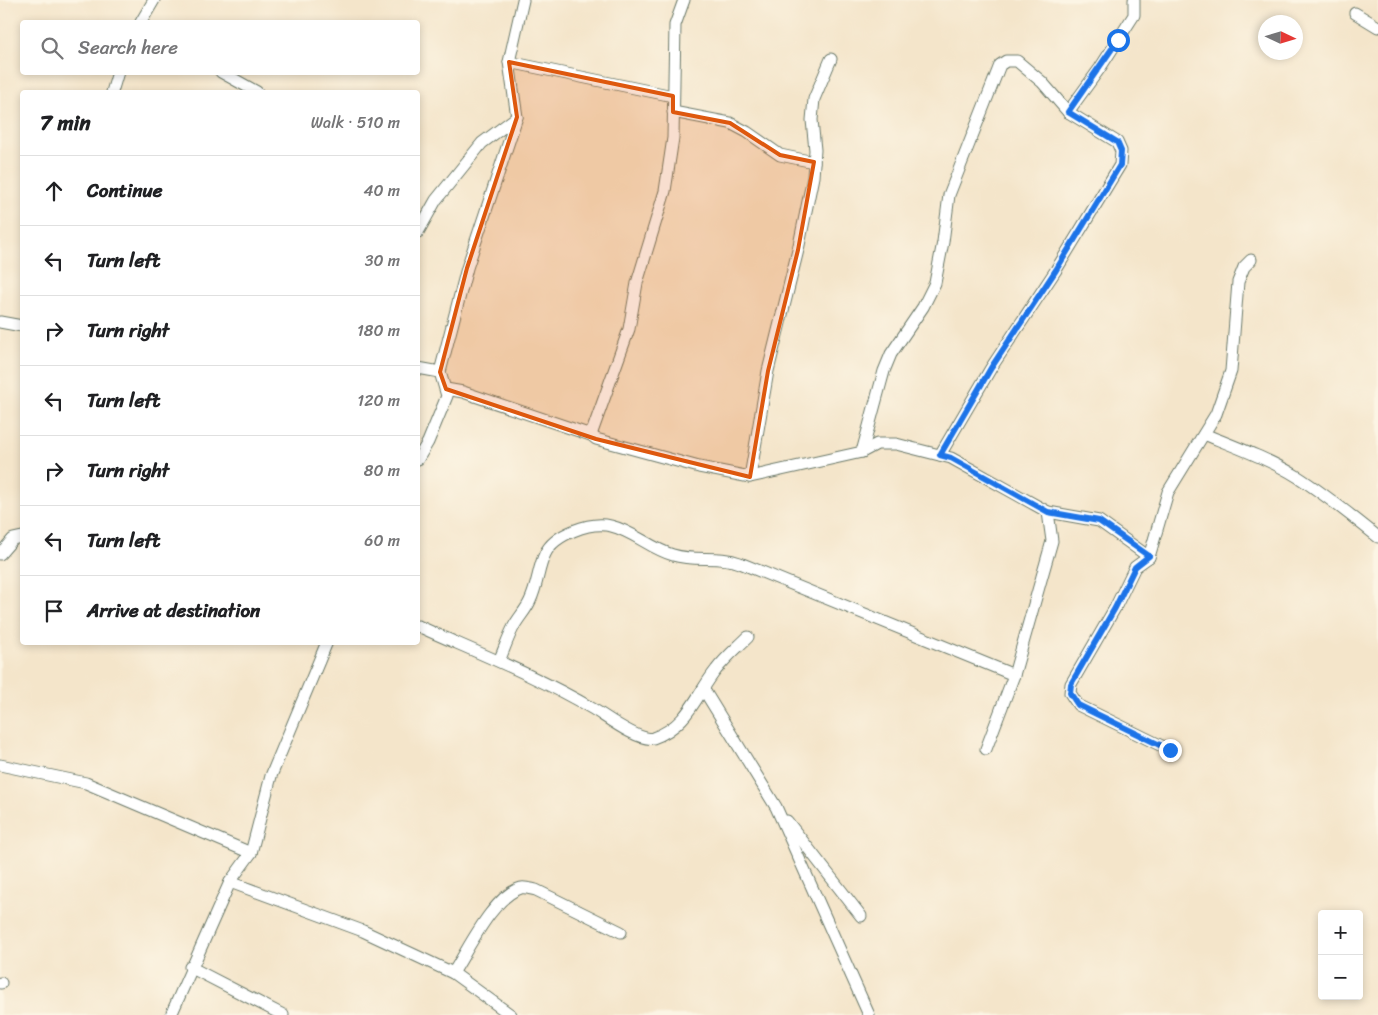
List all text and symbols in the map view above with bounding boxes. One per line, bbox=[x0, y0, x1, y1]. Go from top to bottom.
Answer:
north arrow bbox=[1258, 15, 1303, 60]
search box bbox=[20, 20, 420, 75]
route start bbox=[1107, 29, 1130, 52]
text: Search here bbox=[78, 31, 178, 64]
icon: search bbox=[38, 34, 66, 62]
text: 7 min bbox=[40, 104, 91, 142]
text: Walk · 510 m bbox=[311, 108, 400, 137]
text: Continue bbox=[87, 174, 163, 207]
text: 40 m bbox=[363, 176, 400, 205]
icon: ahead bbox=[40, 177, 68, 205]
text: Turn left bbox=[87, 244, 160, 277]
text: 30 m bbox=[365, 246, 400, 275]
icon: left bbox=[40, 247, 68, 275]
text: Turn right bbox=[87, 314, 169, 347]
text: 180 m bbox=[357, 316, 400, 345]
icon: right bbox=[40, 317, 68, 345]
text: Turn left bbox=[87, 384, 160, 417]
text: 120 m bbox=[357, 386, 400, 415]
icon: left bbox=[40, 387, 68, 415]
text: Turn right bbox=[87, 454, 169, 487]
text: 80 m bbox=[364, 456, 400, 485]
icon: right bbox=[40, 457, 68, 485]
text: Turn left bbox=[87, 524, 160, 557]
text: 60 m bbox=[364, 526, 400, 555]
icon: left bbox=[40, 527, 68, 555]
text: Arrive at destination bbox=[87, 594, 260, 627]
icon: arrive bbox=[40, 597, 68, 625]
route end bbox=[1159, 739, 1182, 762]
map controls bbox=[1318, 910, 1363, 1000]
button: + bbox=[1318, 910, 1363, 955]
button: − bbox=[1318, 955, 1363, 1000]

